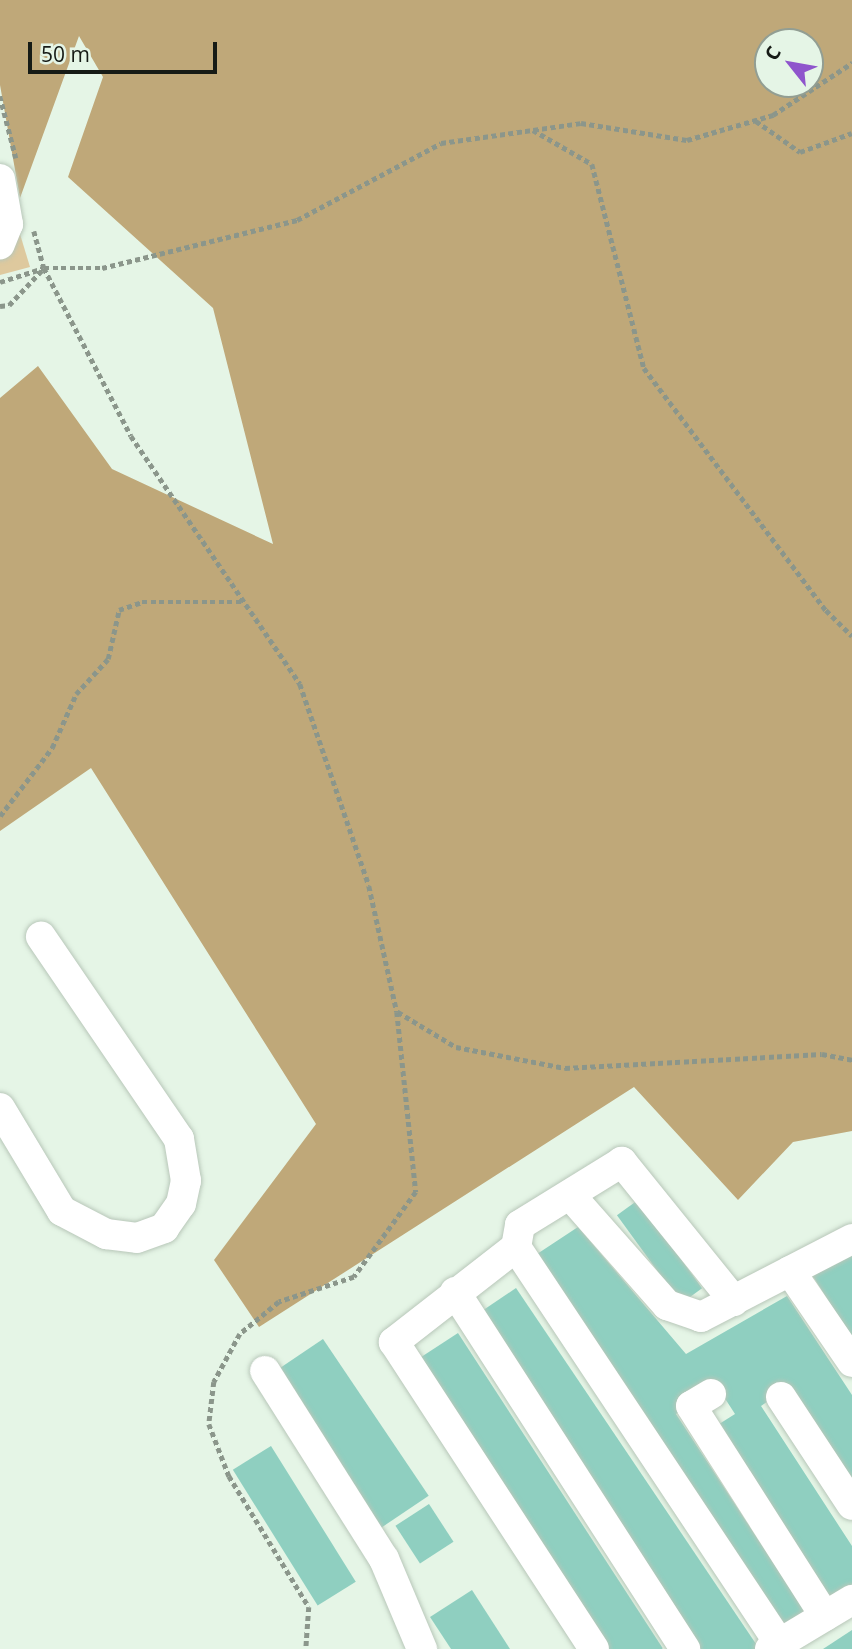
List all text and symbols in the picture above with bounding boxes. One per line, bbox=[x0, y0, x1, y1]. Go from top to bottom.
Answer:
scale bar bbox=[32, 28, 220, 72]
north arrow bbox=[754, 28, 824, 98]
text: 50 m bbox=[41, 40, 90, 68]
text: С bbox=[758, 41, 787, 65]

